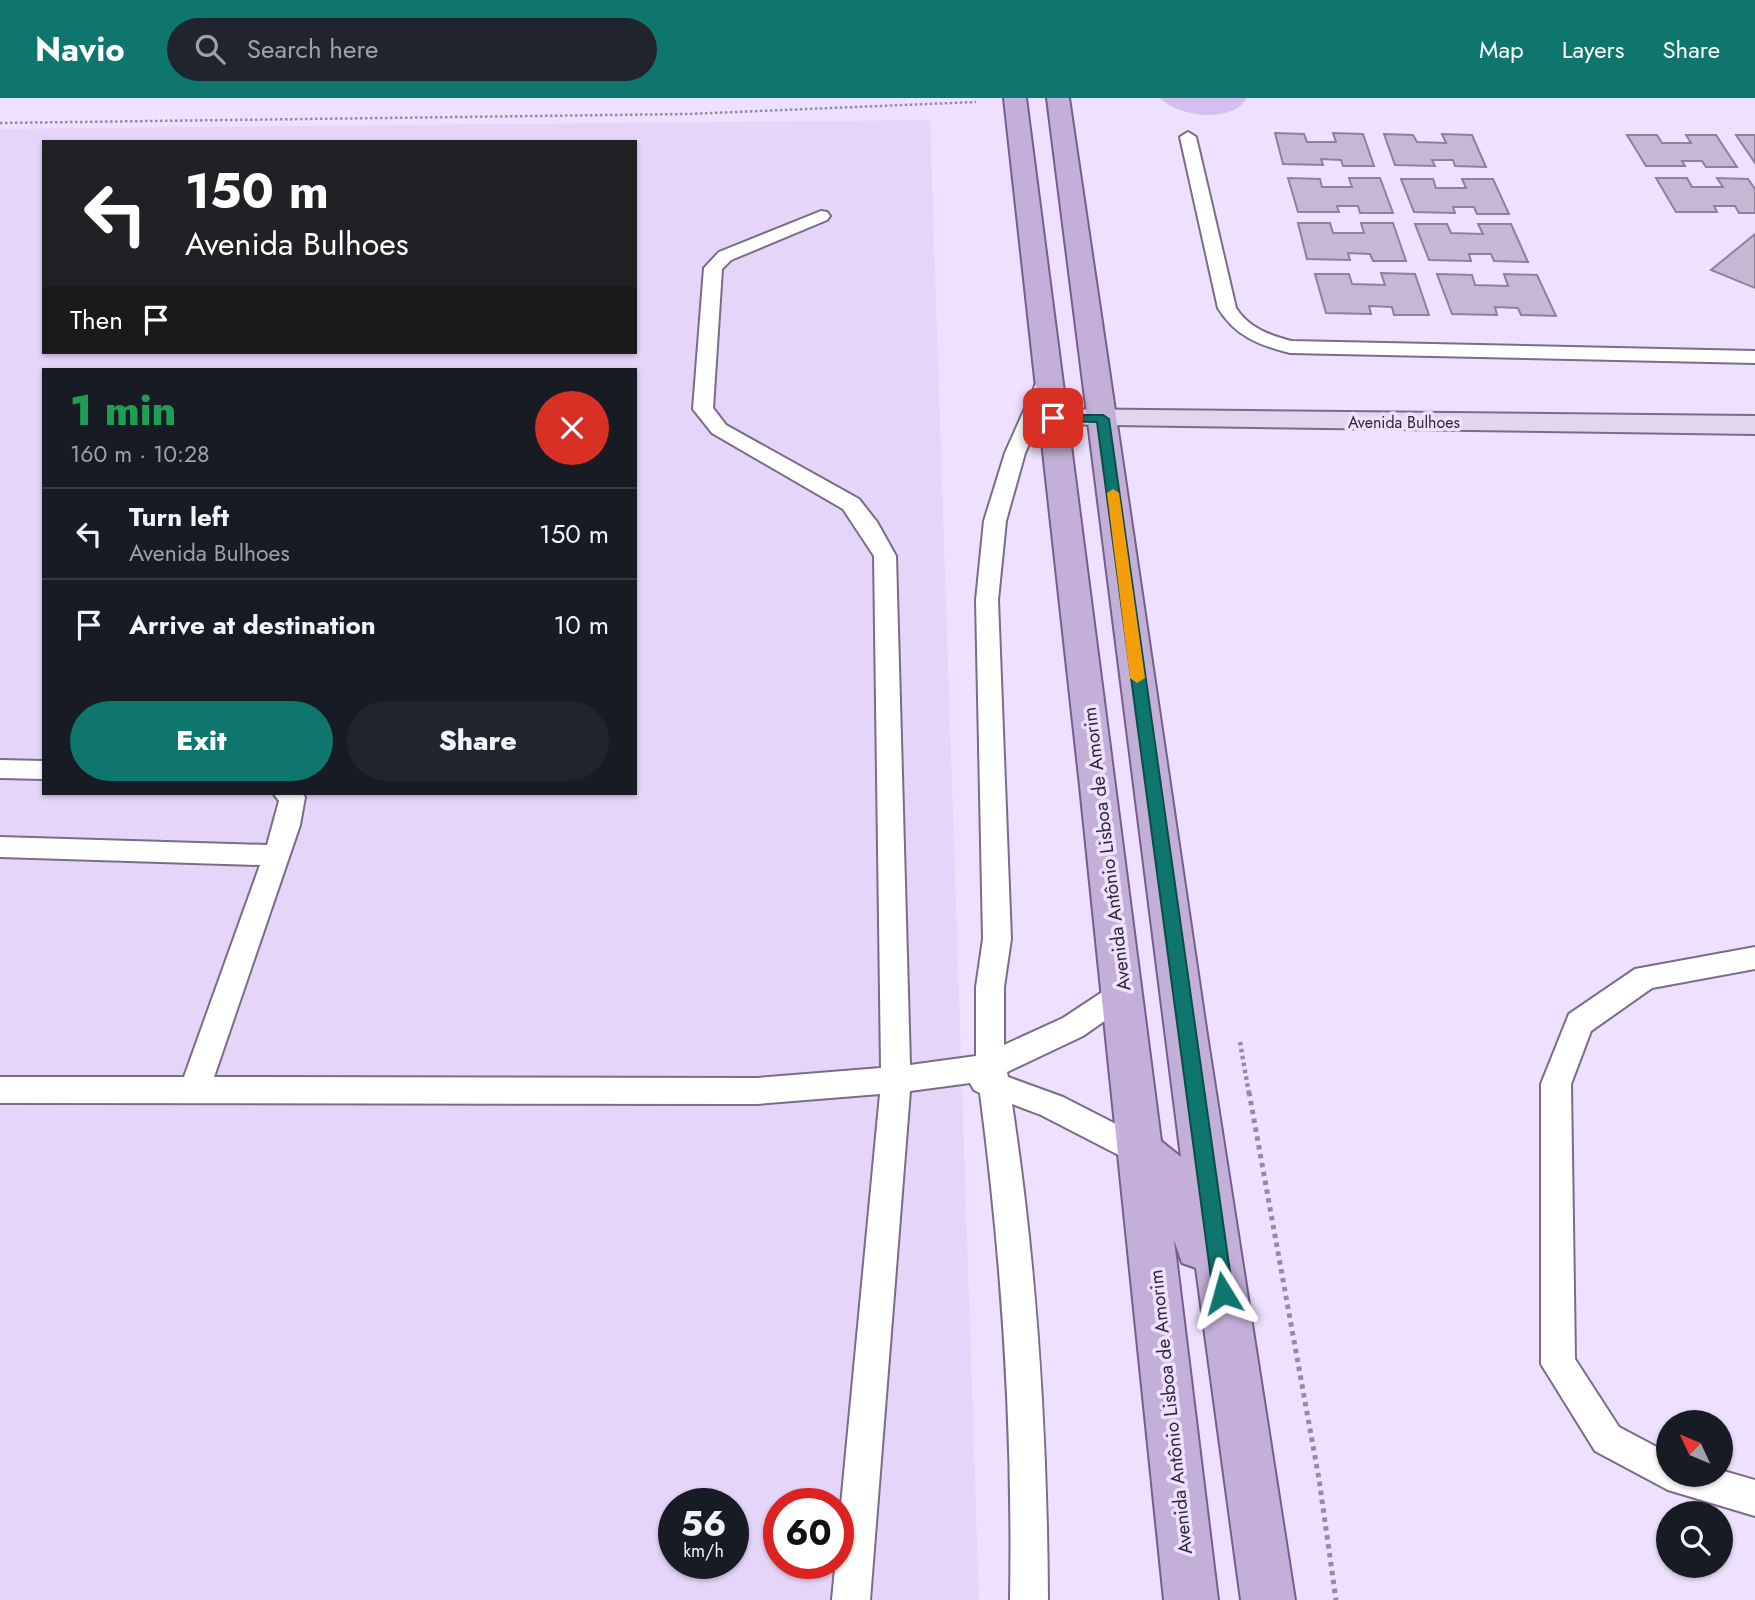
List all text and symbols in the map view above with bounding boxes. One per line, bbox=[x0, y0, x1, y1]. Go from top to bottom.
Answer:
search box bbox=[167, 18, 657, 81]
text: Navio bbox=[35, 26, 125, 73]
icon: search bbox=[191, 30, 229, 68]
text: Search here bbox=[247, 30, 378, 68]
text: Map bbox=[1479, 32, 1524, 67]
text: Layers bbox=[1562, 32, 1624, 67]
text: Share bbox=[1662, 32, 1720, 67]
text: 150 m bbox=[185, 156, 329, 226]
icon: left bbox=[70, 168, 161, 259]
text: Avenida Bulhoes bbox=[185, 221, 409, 267]
text: Then bbox=[70, 301, 123, 339]
icon: arrive bbox=[137, 301, 175, 339]
text: 1 min bbox=[70, 380, 176, 441]
pin bbox=[1023, 388, 1083, 448]
button: close bbox=[535, 391, 609, 465]
icon: arrive bbox=[1034, 399, 1072, 437]
street label: Avenida Bulhoes bbox=[1348, 411, 1460, 434]
text: 160 m · 10:28 bbox=[70, 437, 210, 471]
text: Turn left bbox=[129, 498, 229, 536]
icon: left bbox=[70, 515, 108, 553]
text: 150 m bbox=[539, 515, 609, 553]
text: Avenida Bulhoes bbox=[129, 536, 290, 570]
icon: arrive bbox=[70, 606, 108, 644]
text: Arrive at destination bbox=[129, 606, 376, 644]
text: 10 m bbox=[554, 606, 609, 644]
button: Exit bbox=[70, 701, 333, 781]
button: Share bbox=[347, 701, 609, 781]
street label: Avenida Antônio Lisboa de Amorim bbox=[1076, 705, 1137, 993]
position arrow bbox=[1186, 1256, 1260, 1330]
street label: Avenida Antônio Lisboa de Amorim bbox=[1142, 1268, 1199, 1556]
north arrow bbox=[1656, 1410, 1732, 1488]
map controls bbox=[1656, 1410, 1733, 1578]
speed limit sign: 60 bbox=[763, 1488, 854, 1579]
text: 56 bbox=[681, 1499, 727, 1549]
button: search bbox=[1656, 1501, 1733, 1578]
text: km/h bbox=[683, 1538, 724, 1564]

